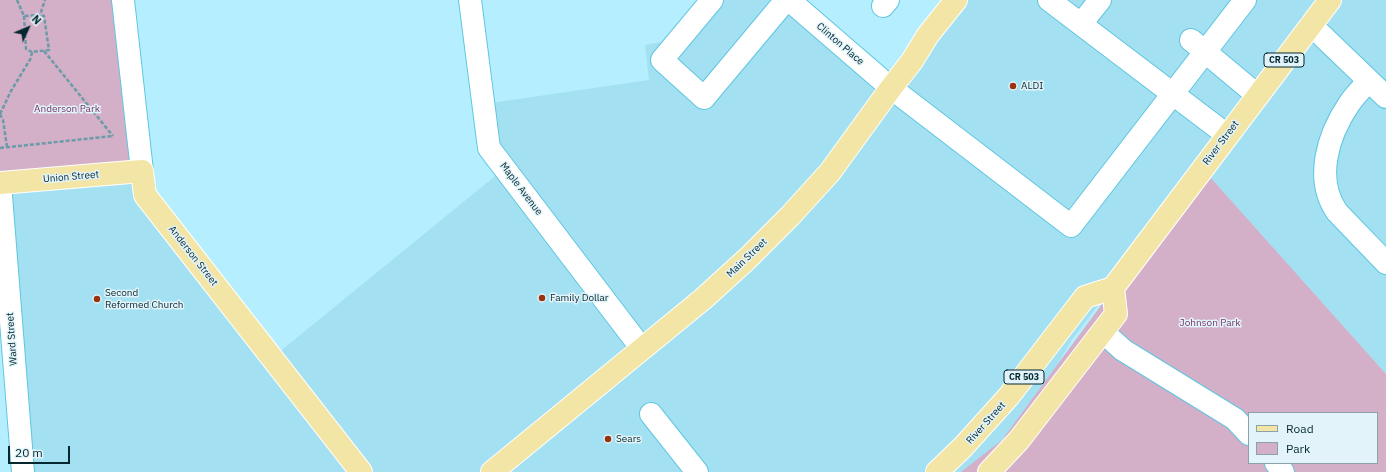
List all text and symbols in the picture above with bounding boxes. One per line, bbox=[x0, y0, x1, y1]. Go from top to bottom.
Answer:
north arrow bbox=[8, 8, 48, 48]
text: N bbox=[29, 12, 44, 27]
street label: Clinton Place bbox=[814, 20, 866, 68]
road number: CR 503 bbox=[1264, 53, 1304, 67]
place label: ALDI bbox=[1021, 80, 1043, 92]
marker: ALDI bbox=[1008, 81, 1018, 91]
park label: Anderson Park bbox=[34, 103, 100, 115]
street label: River Street bbox=[1200, 118, 1242, 168]
street label: Maple Avenue bbox=[497, 160, 545, 218]
street label: Union Street bbox=[43, 169, 99, 185]
street label: Anderson Street bbox=[166, 224, 220, 288]
street label: Main Street bbox=[724, 236, 770, 280]
place label: Second Reformed Church bbox=[105, 287, 183, 310]
place label: Family Dollar bbox=[550, 292, 608, 304]
marker: Family Dollar bbox=[537, 293, 547, 303]
marker: Second Reformed Church bbox=[92, 294, 102, 304]
street label: Ward Street bbox=[4, 312, 20, 366]
park label: Johnson Park bbox=[1180, 317, 1240, 329]
road number: CR 503 bbox=[1004, 370, 1044, 384]
street label: River Street bbox=[964, 399, 1008, 447]
legend bbox=[1248, 412, 1378, 464]
text: Road bbox=[1286, 421, 1314, 436]
place label: Sears bbox=[616, 433, 641, 445]
marker: Sears bbox=[603, 434, 613, 444]
scale bar bbox=[10, 438, 72, 464]
text: Park bbox=[1286, 441, 1310, 456]
text: 20 m bbox=[15, 445, 43, 460]

